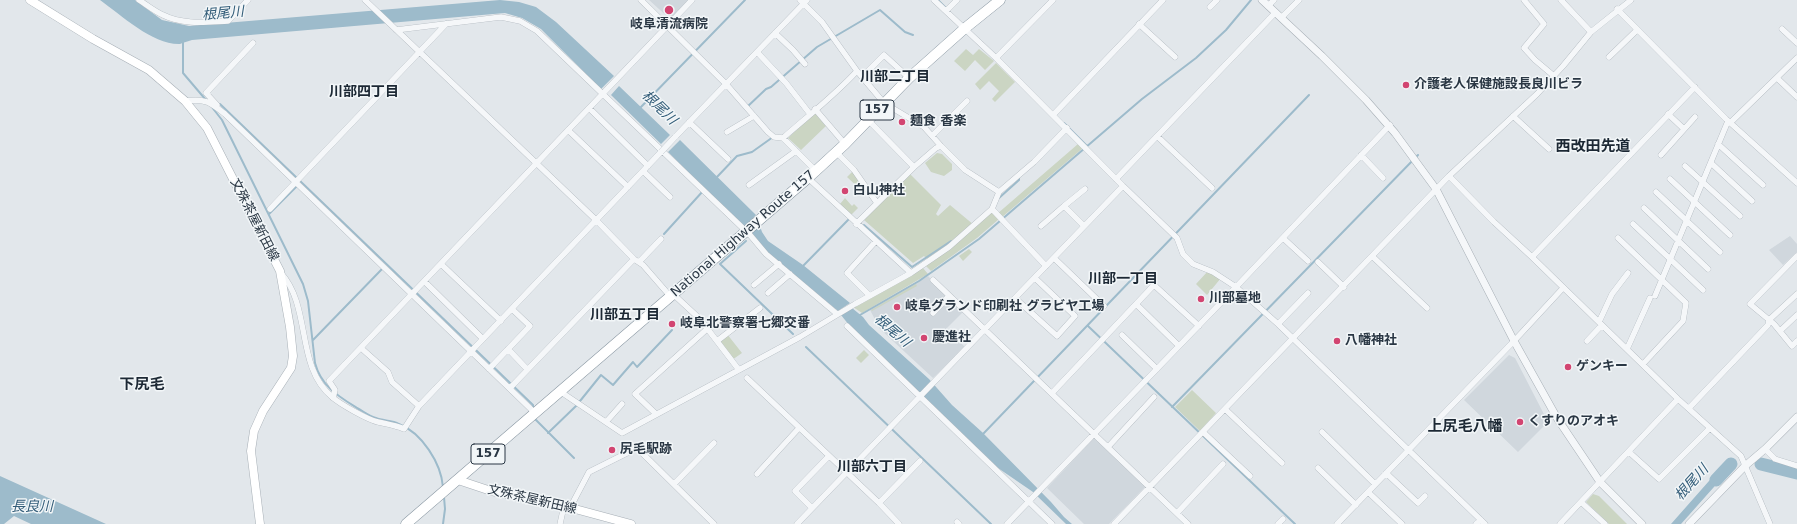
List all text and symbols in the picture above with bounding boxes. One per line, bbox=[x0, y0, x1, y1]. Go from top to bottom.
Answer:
water label: 根尾川 bbox=[201, 4, 245, 24]
marker: 岐阜清流病院 bbox=[663, 4, 675, 16]
place label: 岐阜清流病院 bbox=[630, 17, 708, 33]
district label: 川部二丁目 bbox=[860, 69, 930, 85]
place label: 介護老人保健施設長良川ビラ bbox=[1414, 77, 1583, 93]
marker: 介護老人保健施設長良川ビラ bbox=[1401, 80, 1411, 90]
district label: 川部四丁目 bbox=[329, 84, 399, 100]
water label: 根尾川 bbox=[638, 87, 680, 129]
road number: 157 bbox=[860, 100, 894, 120]
place label: 麺食 香楽 bbox=[910, 114, 967, 130]
marker: 麺食 香楽 bbox=[897, 117, 907, 127]
district label: 西改田先道 bbox=[1556, 138, 1630, 156]
street label: National Highway Route 157 bbox=[668, 167, 818, 301]
street label: 文殊茶屋新田線 bbox=[226, 176, 282, 264]
place label: 白山神社 bbox=[853, 183, 905, 199]
marker: 白山神社 bbox=[840, 186, 850, 196]
district label: 川部一丁目 bbox=[1088, 271, 1158, 287]
place label: 川部墓地 bbox=[1209, 291, 1261, 307]
marker: 川部墓地 bbox=[1196, 294, 1206, 304]
place label: 岐阜グランド印刷社 グラビヤ工場 bbox=[905, 299, 1105, 315]
marker: 岐阜グランド印刷社 グラビヤ工場 bbox=[892, 302, 902, 312]
district label: 川部五丁目 bbox=[590, 307, 660, 323]
water label: 根尾川 bbox=[871, 311, 913, 351]
place label: 岐阜北警察署七郷交番 bbox=[680, 316, 810, 332]
marker: 岐阜北警察署七郷交番 bbox=[667, 319, 677, 329]
place label: 慶進社 bbox=[932, 330, 971, 346]
marker: 慶進社 bbox=[919, 333, 929, 343]
place label: 八幡神社 bbox=[1345, 333, 1397, 349]
marker: 八幡神社 bbox=[1332, 336, 1342, 346]
place label: ゲンキー bbox=[1576, 359, 1628, 375]
marker: ゲンキー bbox=[1563, 362, 1573, 372]
district label: 下尻毛 bbox=[120, 376, 164, 394]
place label: くすりのアオキ bbox=[1528, 414, 1619, 430]
marker: くすりのアオキ bbox=[1515, 417, 1525, 427]
district label: 上尻毛八幡 bbox=[1428, 418, 1502, 436]
place label: 尻毛駅跡 bbox=[620, 442, 672, 458]
road number: 157 bbox=[471, 444, 505, 464]
marker: 尻毛駅跡 bbox=[607, 445, 617, 455]
district label: 川部六丁目 bbox=[837, 459, 907, 475]
water label: 根尾川 bbox=[1672, 462, 1712, 504]
street label: 文殊茶屋新田線 bbox=[486, 482, 578, 518]
water label: 長良川 bbox=[11, 499, 53, 515]

